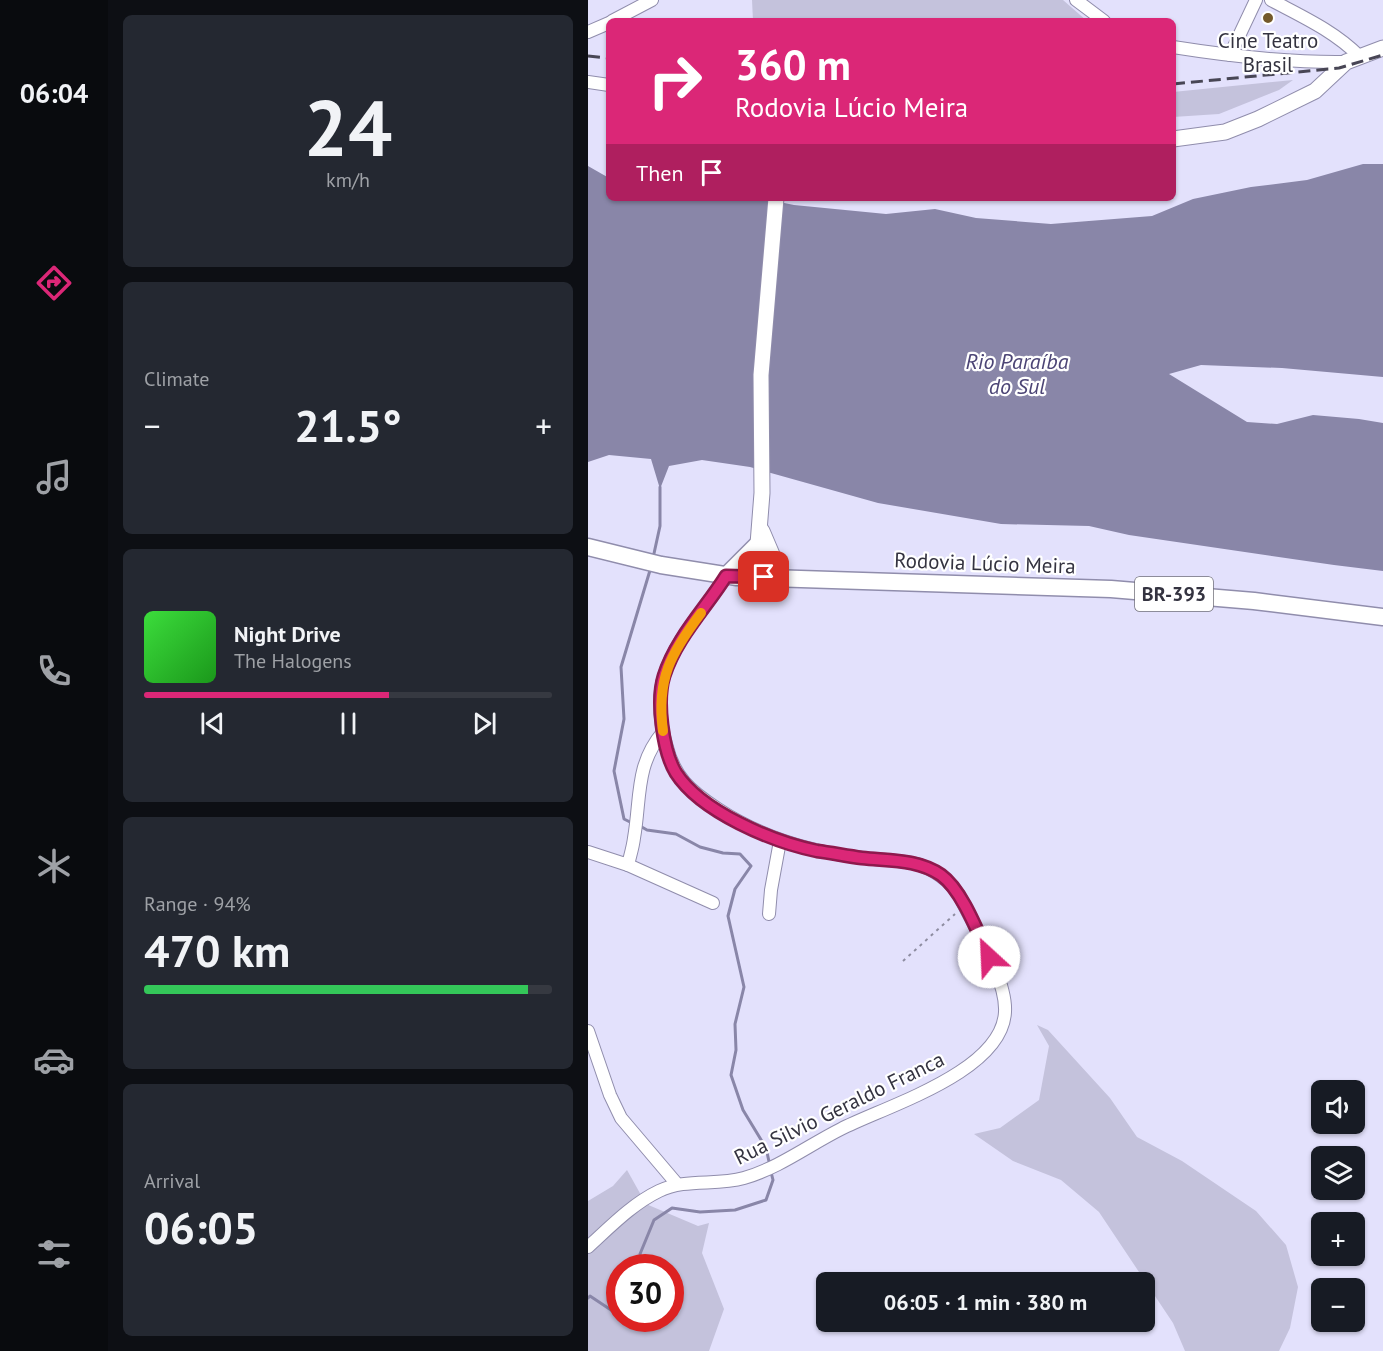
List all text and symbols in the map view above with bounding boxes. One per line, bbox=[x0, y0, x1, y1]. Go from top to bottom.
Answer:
marker: Cine Teatro Brasil bbox=[1261, 11, 1275, 25]
place label: Cine Teatro Brasil bbox=[1218, 27, 1318, 78]
text: 360 m bbox=[735, 37, 851, 92]
icon: right bbox=[636, 42, 714, 120]
text: 06:04 bbox=[20, 76, 88, 110]
text: 24 bbox=[304, 77, 392, 178]
text: Rodovia Lúcio Meira bbox=[735, 90, 968, 124]
icon: arrive bbox=[695, 156, 728, 189]
text: Then bbox=[636, 159, 683, 187]
text: km/h bbox=[326, 167, 370, 193]
icon: directions bbox=[33, 262, 75, 304]
water label: Rio Paraíba do Sul bbox=[966, 347, 1069, 400]
text: Climate bbox=[144, 366, 210, 392]
text: 21.5° bbox=[294, 396, 402, 454]
text: − bbox=[144, 404, 161, 447]
text: + bbox=[535, 404, 552, 447]
icon: music bbox=[33, 456, 75, 498]
street label: Rodovia Lúcio Meira bbox=[894, 546, 1076, 580]
pin bbox=[738, 551, 789, 602]
icon: arrive bbox=[747, 560, 780, 593]
road number: BR-393 bbox=[1135, 577, 1213, 611]
text: Night Drive bbox=[234, 620, 341, 648]
text: The Halogens bbox=[234, 648, 352, 674]
icon: phone bbox=[33, 650, 75, 692]
icon: previous bbox=[196, 707, 229, 740]
icon: pause bbox=[332, 707, 365, 740]
icon: next bbox=[468, 707, 501, 740]
icon: climate bbox=[33, 845, 75, 887]
text: Range · 94% bbox=[144, 891, 251, 917]
text: 470 km bbox=[144, 921, 290, 979]
position arrow bbox=[957, 925, 1021, 989]
icon: car bbox=[33, 1039, 75, 1081]
street label: Rua Silvio Geraldo Franca bbox=[730, 1045, 948, 1171]
map controls bbox=[1311, 1080, 1365, 1332]
button: sound bbox=[1311, 1080, 1365, 1134]
button: layers bbox=[1311, 1146, 1365, 1200]
text: Arrival bbox=[144, 1168, 200, 1194]
text: 06:05 bbox=[144, 1198, 258, 1256]
button: + bbox=[1311, 1212, 1365, 1266]
icon: filters bbox=[33, 1233, 75, 1275]
speed limit sign: 30 bbox=[606, 1254, 684, 1332]
button: − bbox=[1311, 1278, 1365, 1332]
text: 06:05 · 1 min · 380 m bbox=[884, 1288, 1087, 1316]

